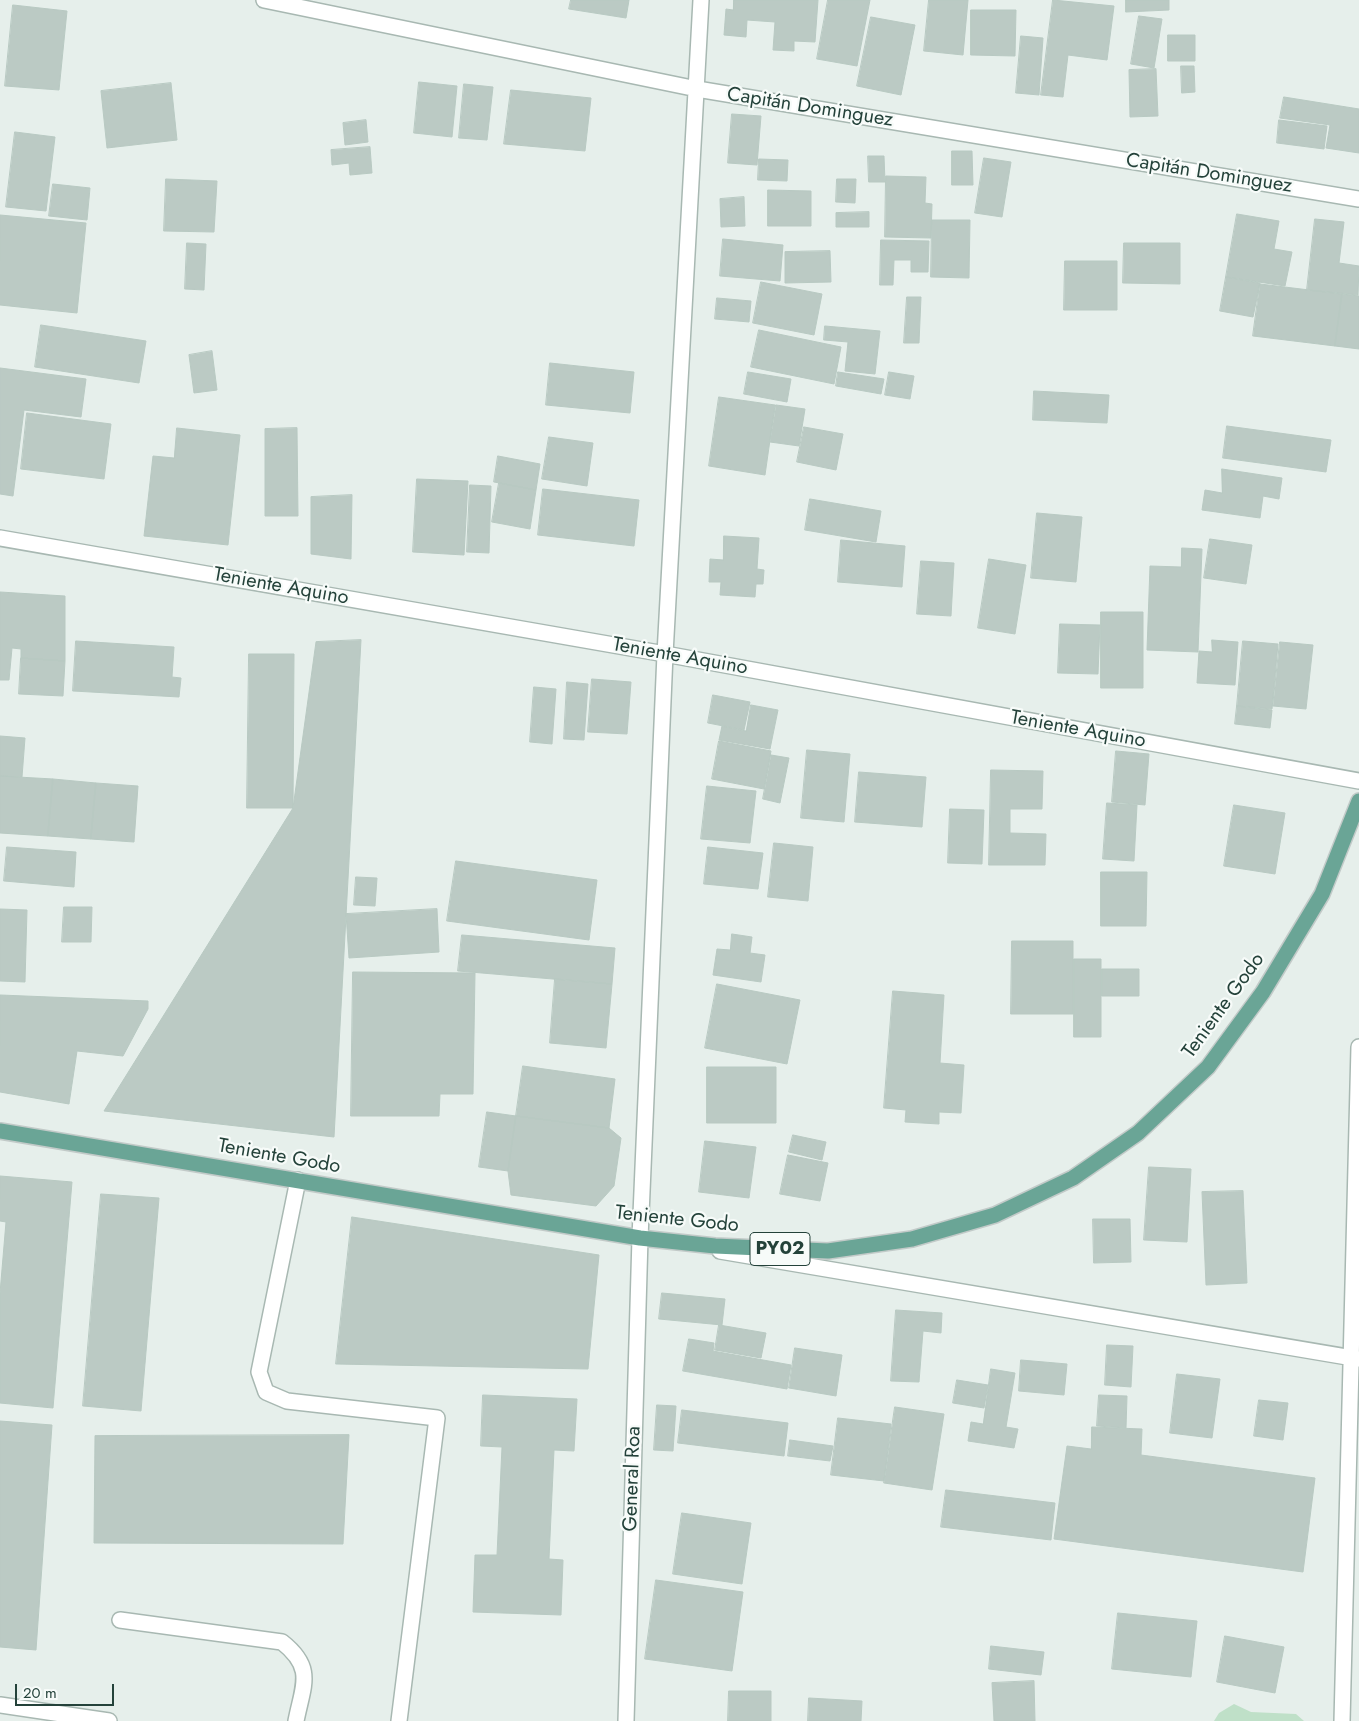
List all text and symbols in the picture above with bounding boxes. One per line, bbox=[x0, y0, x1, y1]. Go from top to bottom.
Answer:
street label: Capitán Dominguez bbox=[725, 83, 895, 133]
street label: Capitán Dominguez bbox=[1124, 149, 1294, 199]
street label: Teniente Aquino bbox=[211, 563, 351, 611]
street label: Teniente Aquino bbox=[610, 633, 750, 681]
street label: Teniente Aquino bbox=[1008, 706, 1148, 754]
street label: Teniente Godo bbox=[1178, 949, 1270, 1063]
street label: Teniente Godo bbox=[216, 1134, 342, 1180]
street label: Teniente Godo bbox=[614, 1202, 740, 1238]
road number: PY02 bbox=[750, 1232, 810, 1266]
street label: General Roa bbox=[619, 1426, 647, 1532]
scale bar bbox=[18, 1674, 116, 1706]
text: 20 m bbox=[23, 1682, 57, 1704]

